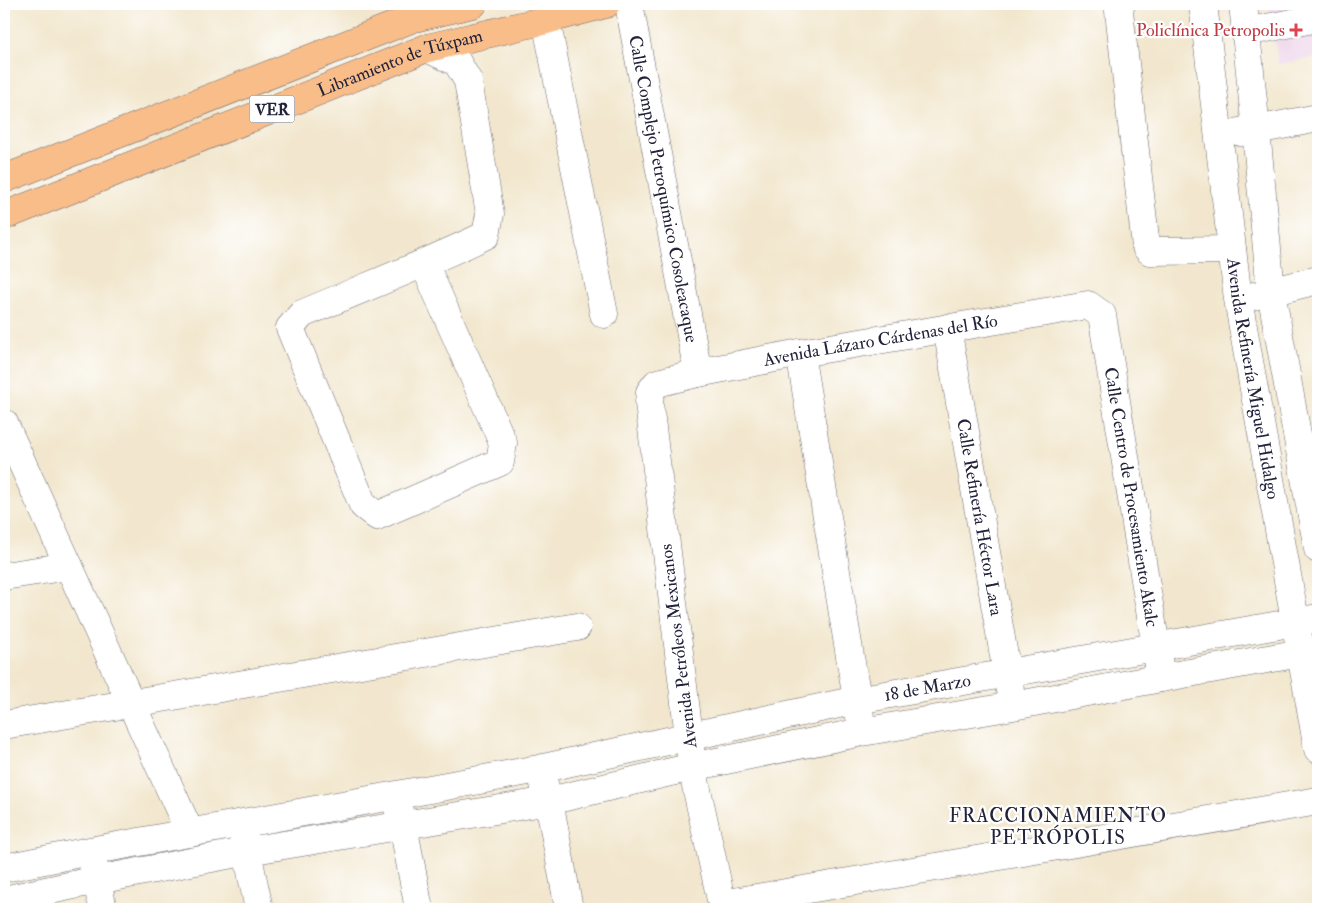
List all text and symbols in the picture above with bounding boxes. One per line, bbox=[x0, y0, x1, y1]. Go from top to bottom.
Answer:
place label: Policlínica Petropolis bbox=[1136, 19, 1285, 42]
marker: Policlínica Petropolis bbox=[1289, 23, 1303, 37]
street label: Libramiento de Túxpam bbox=[314, 24, 485, 102]
street label: Calle Complejo Petroquímico Cosoleacaque bbox=[623, 33, 703, 345]
road number: VER bbox=[250, 96, 294, 122]
street label: Avenida Refinería Miguel Hidalgo bbox=[1221, 256, 1284, 501]
street label: Avenida Lázaro Cárdenas del Río bbox=[761, 309, 1000, 372]
street label: Calle Centro de Procesamiento Akalc bbox=[1099, 365, 1164, 629]
street label: Calle Refinería Héctor Lara bbox=[951, 417, 1008, 618]
street label: Avenida Petróleos Mexicanos bbox=[655, 543, 703, 750]
street label: 18 de Marzo bbox=[882, 669, 973, 707]
district label: FRACCIONAMIENTO PETRÓPOLIS bbox=[949, 804, 1167, 850]

